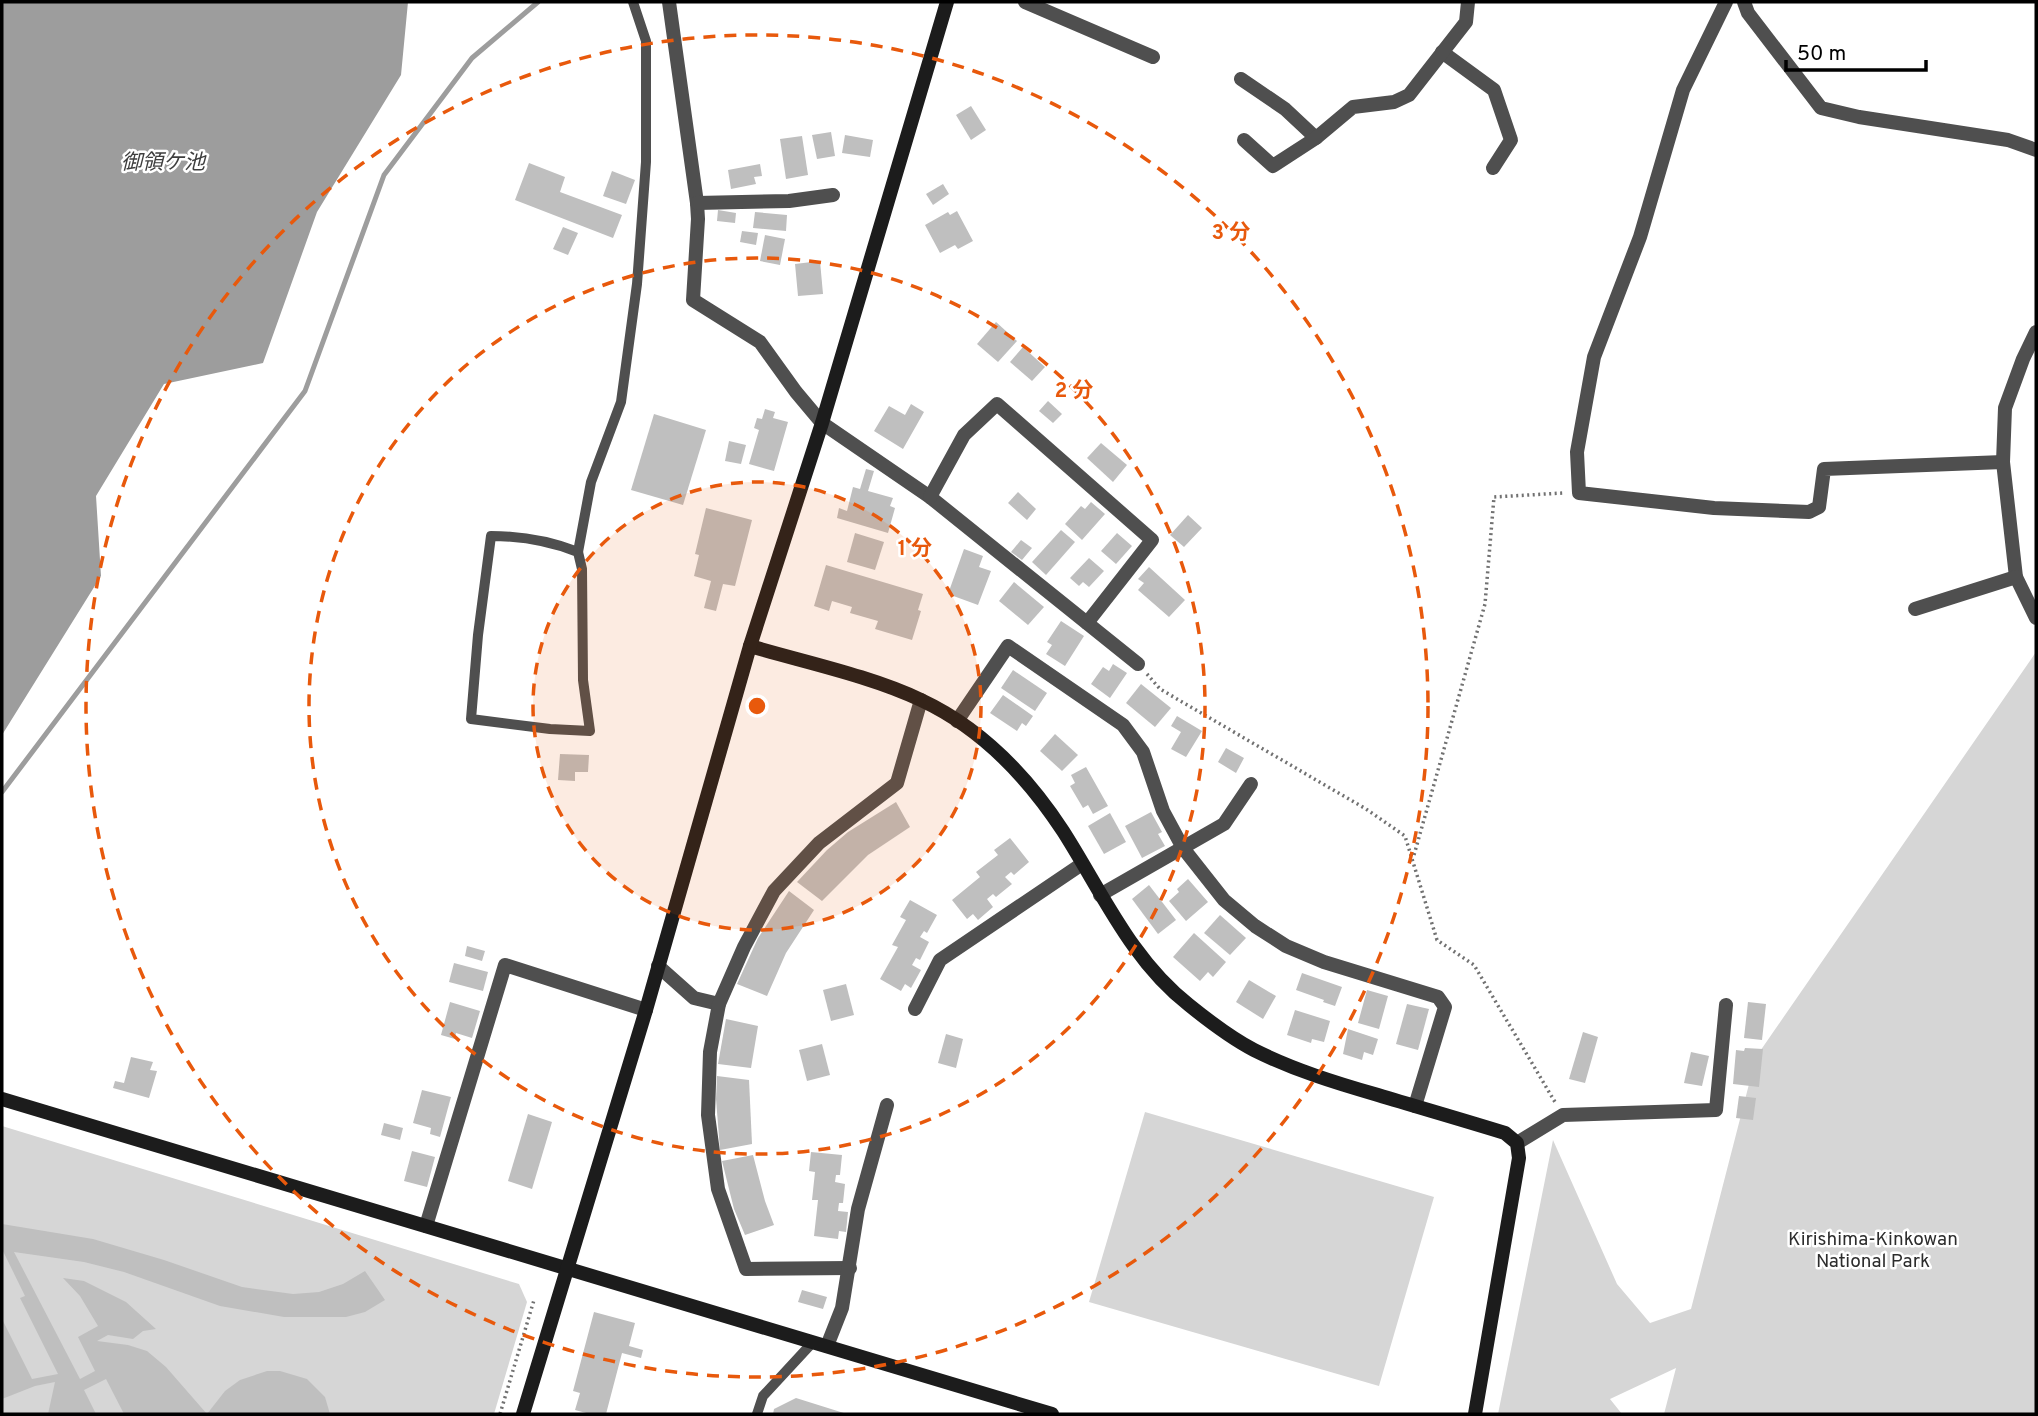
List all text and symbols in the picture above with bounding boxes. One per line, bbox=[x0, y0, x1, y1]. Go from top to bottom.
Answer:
scale bar bbox=[1786, 28, 1926, 72]
text: 50 m bbox=[1797, 41, 1846, 68]
water label: 御領ケ池 bbox=[121, 150, 207, 177]
text: 3 分 bbox=[1212, 220, 1250, 247]
text: 2 分 bbox=[1054, 378, 1094, 405]
text: 1 分 bbox=[898, 536, 932, 563]
centre of rings bbox=[745, 694, 769, 718]
park label: Kirishima-Kinkowan National Park bbox=[1788, 1228, 1958, 1274]

